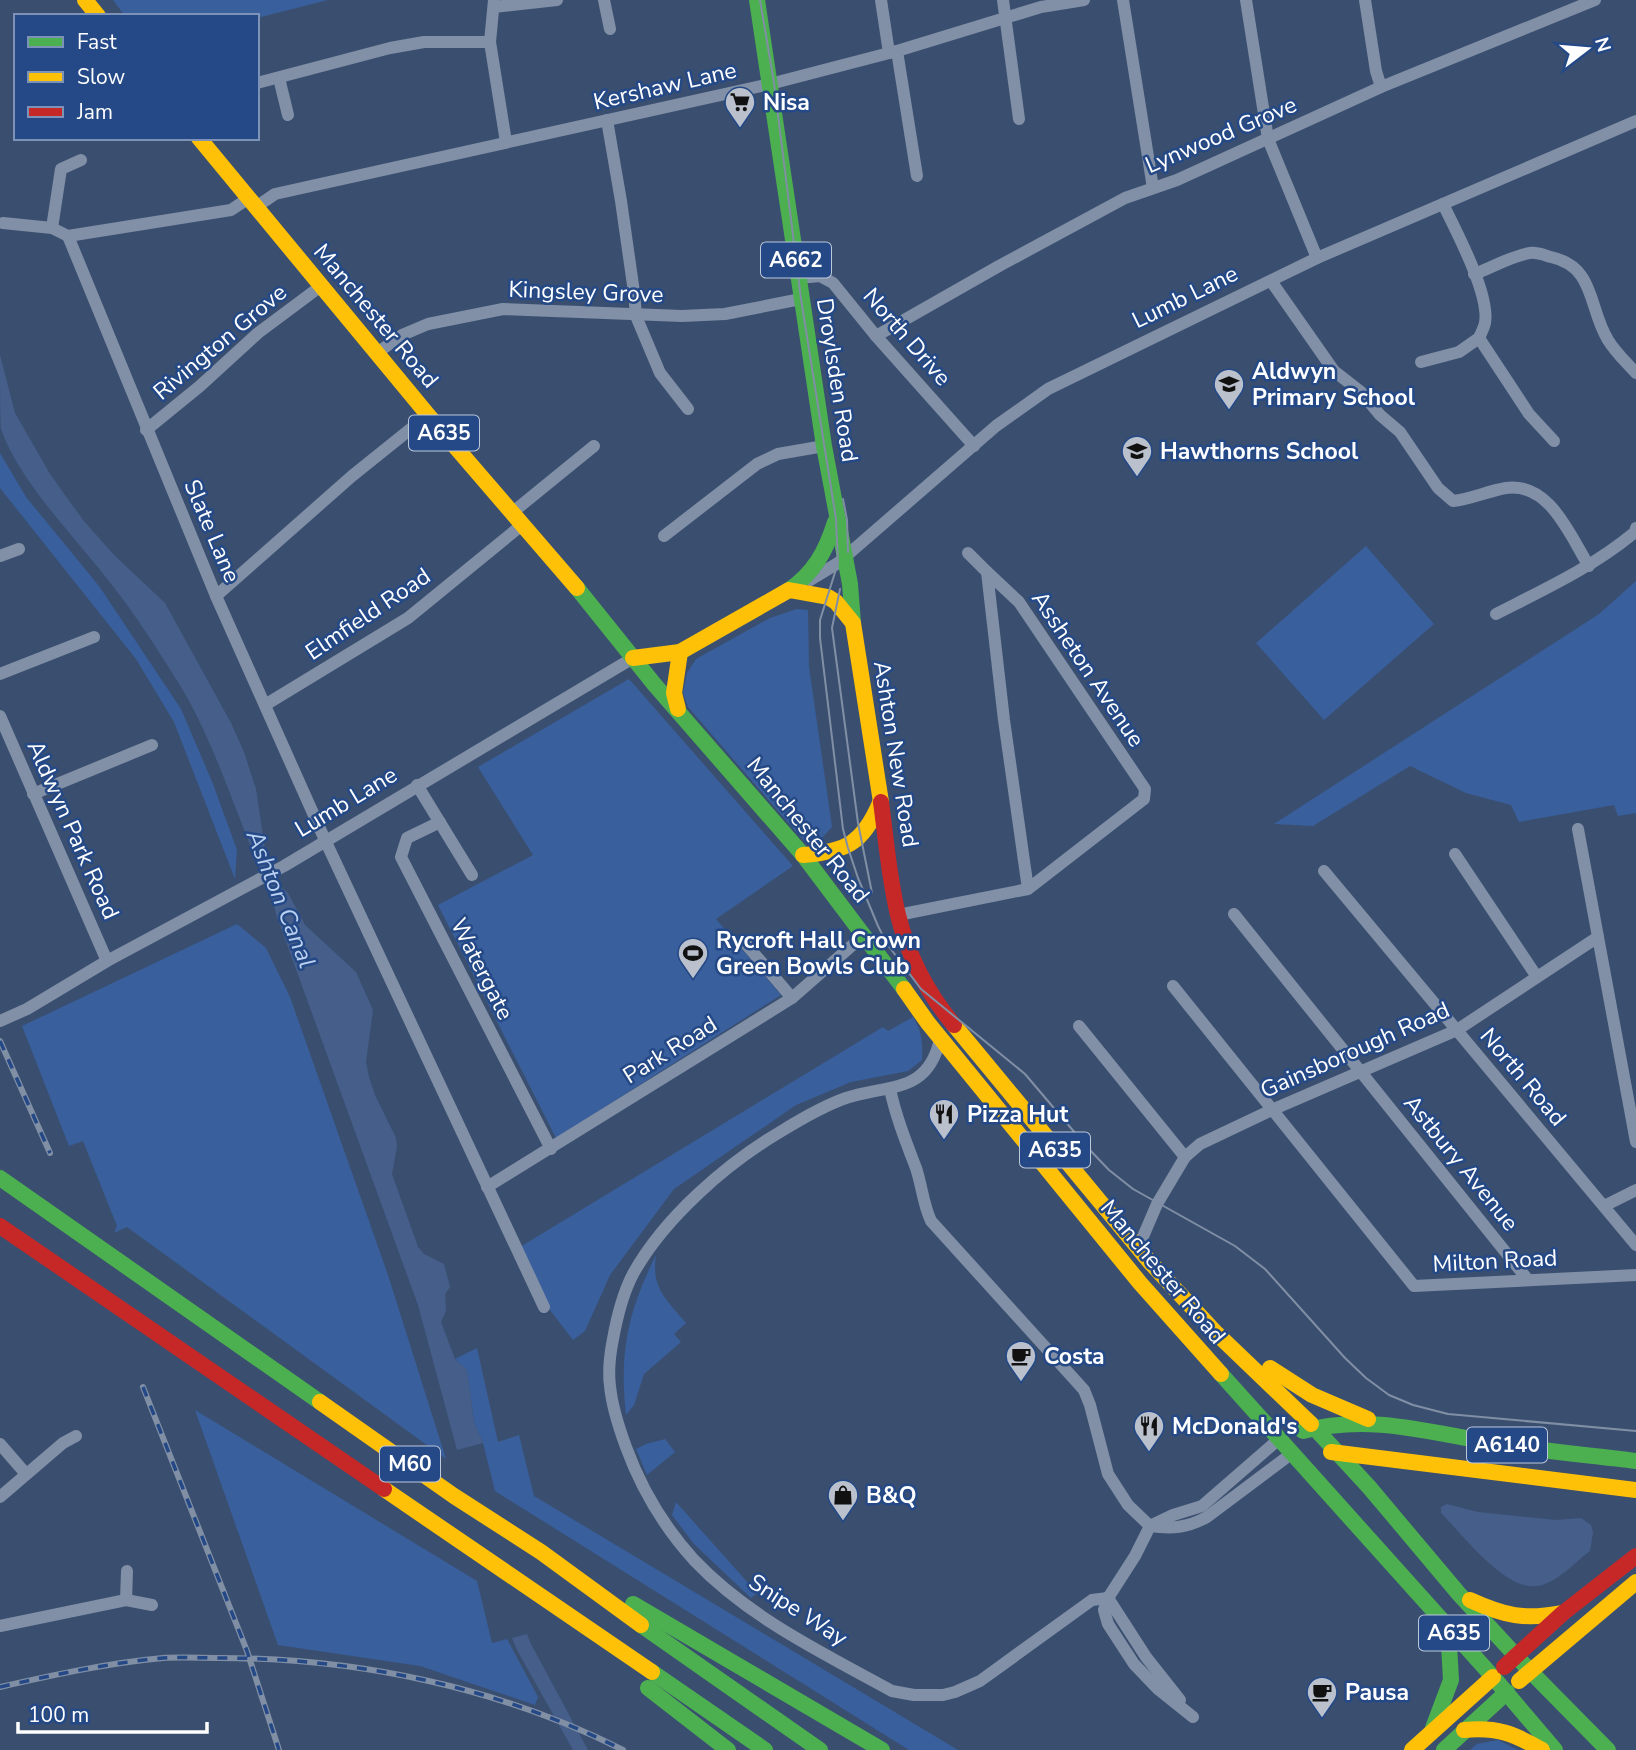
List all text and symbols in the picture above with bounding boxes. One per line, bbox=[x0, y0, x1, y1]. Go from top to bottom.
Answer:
legend bbox=[14, 14, 259, 140]
north arrow bbox=[1552, 14, 1622, 84]
text: Fast bbox=[77, 28, 117, 56]
text: N bbox=[1588, 34, 1617, 55]
street label: Kershaw Lane bbox=[590, 54, 740, 118]
text: Slow bbox=[77, 63, 126, 91]
supermarket icon: Nisa bbox=[723, 85, 757, 129]
place label: Nisa bbox=[763, 87, 810, 118]
street label: Lynwood Grove bbox=[1141, 89, 1301, 181]
text: Jam bbox=[76, 98, 113, 126]
street label: Manchester Road bbox=[306, 237, 446, 395]
road number: A662 bbox=[761, 243, 831, 278]
street label: Lumb Lane bbox=[1127, 258, 1243, 336]
street label: Kingsley Grove bbox=[508, 274, 664, 310]
street label: Rivington Grove bbox=[147, 277, 293, 407]
street label: North Drive bbox=[856, 281, 958, 393]
street label: Droylsden Road bbox=[809, 296, 865, 464]
place label: Aldwyn Primary School bbox=[1252, 356, 1416, 413]
school or university icon: Aldwyn Primary School bbox=[1212, 367, 1246, 411]
road number: A635 bbox=[409, 416, 479, 450]
school or university icon: Hawthorns School bbox=[1120, 434, 1154, 478]
place label: Hawthorns School bbox=[1160, 436, 1359, 467]
street label: Slate Lane bbox=[176, 475, 248, 587]
street label: Elmfield Road bbox=[299, 561, 437, 667]
street label: Assheton Avenue bbox=[1024, 585, 1152, 753]
street label: Ashton New Road bbox=[866, 659, 926, 849]
street label: Aldwyn Park Road bbox=[20, 736, 126, 924]
street label: Manchester Road bbox=[739, 750, 877, 910]
street label: Lumb Lane bbox=[289, 759, 403, 845]
water label: Ashton Canal bbox=[238, 824, 323, 973]
street label: Watergate bbox=[443, 913, 521, 1025]
place label: Rycroft Hall Crown Green Bowls Club bbox=[716, 925, 921, 982]
sports icon: Rycroft Hall Crown Green Bowls Club bbox=[676, 936, 710, 980]
street label: Gainsborough Road bbox=[1255, 994, 1455, 1106]
street label: Park Road bbox=[617, 1009, 723, 1091]
street label: North Road bbox=[1473, 1021, 1573, 1133]
street label: Astbury Avenue bbox=[1396, 1088, 1526, 1238]
restaurant icon: Pizza Hut bbox=[927, 1097, 961, 1141]
place label: Pizza Hut bbox=[967, 1099, 1068, 1130]
road number: A635 bbox=[1020, 1132, 1090, 1168]
street label: Manchester Road bbox=[1093, 1193, 1233, 1351]
street label: Milton Road bbox=[1432, 1242, 1558, 1280]
cafe icon: Costa bbox=[1004, 1339, 1038, 1383]
place label: Costa bbox=[1044, 1341, 1105, 1372]
restaurant icon: McDonald's bbox=[1132, 1409, 1166, 1453]
place label: McDonald's bbox=[1172, 1411, 1297, 1442]
road number: A6140 bbox=[1467, 1428, 1547, 1462]
road number: M60 bbox=[380, 1446, 440, 1482]
shop icon: B&Q bbox=[826, 1478, 860, 1522]
place label: B&Q bbox=[866, 1480, 917, 1511]
street label: Snipe Way bbox=[743, 1566, 854, 1654]
road number: A635 bbox=[1419, 1616, 1489, 1650]
cafe icon: Pausa bbox=[1305, 1675, 1339, 1719]
place label: Pausa bbox=[1345, 1677, 1409, 1708]
scale bar bbox=[18, 1690, 206, 1734]
text: 100 m bbox=[28, 1701, 89, 1729]

